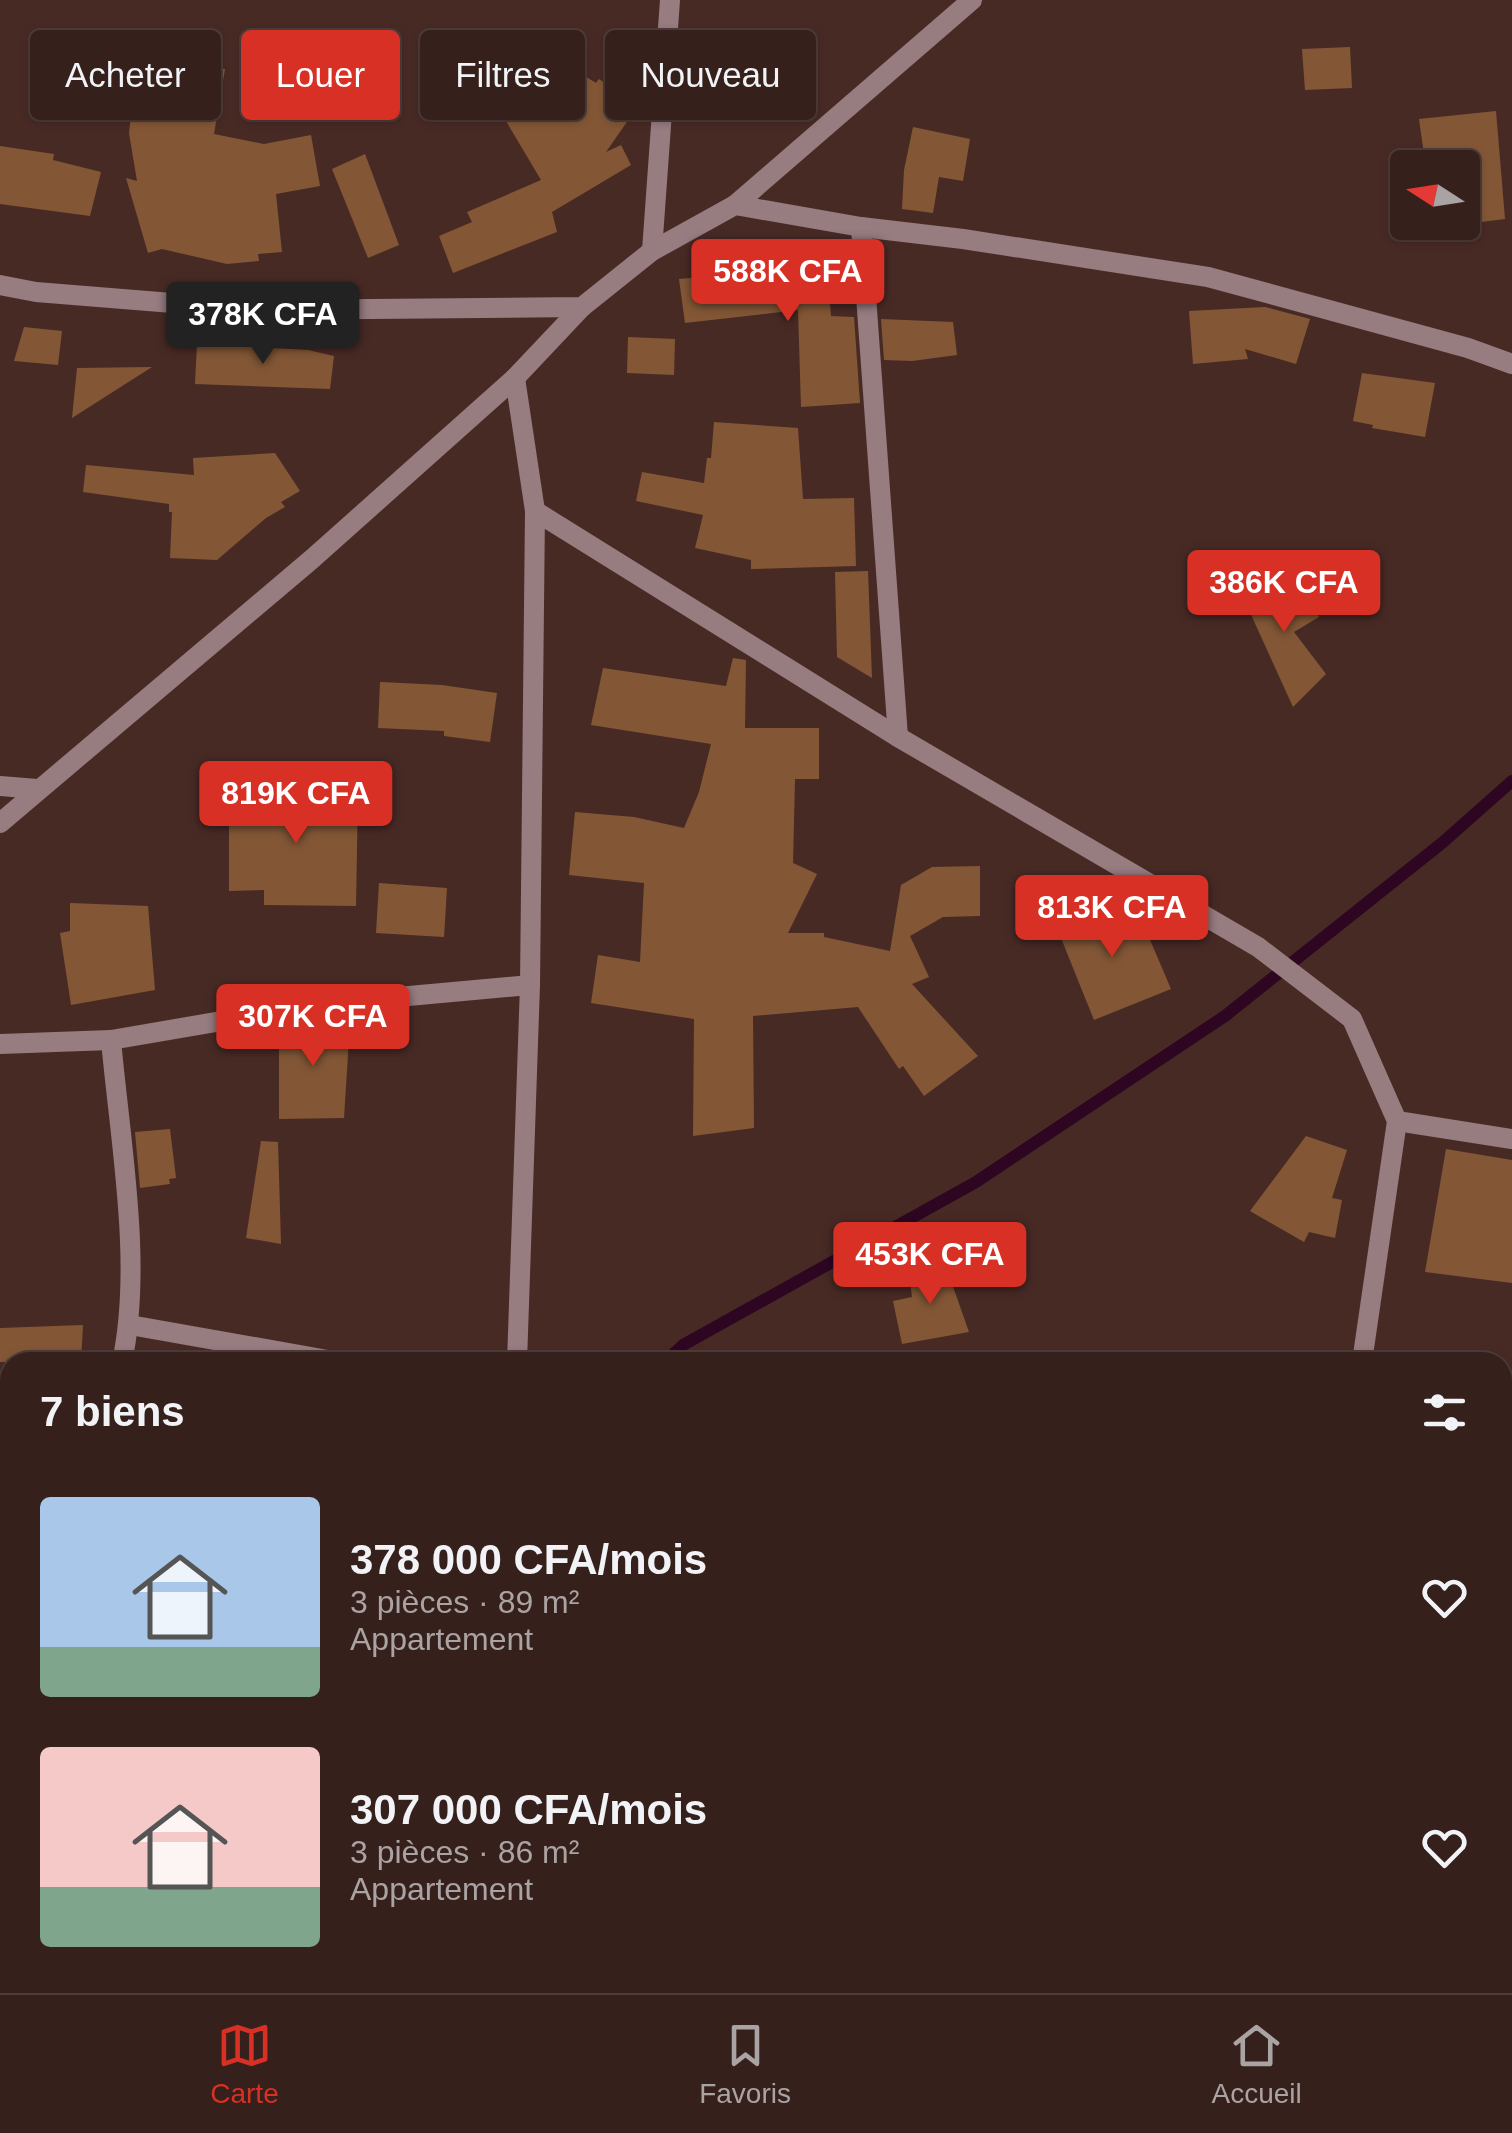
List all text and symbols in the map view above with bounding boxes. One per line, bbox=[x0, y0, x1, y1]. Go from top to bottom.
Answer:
chip: Acheter bbox=[30, 30, 221, 120]
chip: Louer bbox=[241, 30, 400, 120]
chip: Filtres bbox=[420, 30, 585, 120]
chip: Nouveau bbox=[605, 30, 816, 120]
north arrow bbox=[1390, 150, 1480, 240]
map controls bbox=[1390, 150, 1480, 240]
pin: 588K CFA bbox=[685, 239, 891, 324]
text: 588K CFA bbox=[713, 253, 863, 289]
pin: 378K CFA bbox=[160, 282, 366, 367]
text: 378K CFA bbox=[188, 296, 338, 332]
pin: 386K CFA bbox=[1181, 550, 1387, 635]
text: 386K CFA bbox=[1209, 564, 1359, 600]
pin: 819K CFA bbox=[193, 761, 399, 846]
text: 819K CFA bbox=[221, 775, 371, 811]
pin: 813K CFA bbox=[1009, 875, 1215, 960]
text: 813K CFA bbox=[1037, 889, 1187, 925]
pin: 307K CFA bbox=[210, 984, 416, 1069]
text: 307K CFA bbox=[238, 998, 388, 1034]
pin: 453K CFA bbox=[827, 1222, 1033, 1307]
text: 453K CFA bbox=[855, 1236, 1005, 1272]
icon: filters bbox=[1417, 1385, 1472, 1440]
text: 7 biens bbox=[40, 1388, 185, 1435]
text: 378 000 CFA/mois bbox=[350, 1536, 707, 1583]
icon: home bbox=[120, 1537, 240, 1657]
icon: heart bbox=[1417, 1570, 1472, 1625]
text: 3 pièces · 89 m² bbox=[350, 1584, 579, 1620]
text: Appartement bbox=[350, 1621, 533, 1657]
text: 307 000 CFA/mois bbox=[350, 1786, 707, 1833]
icon: home bbox=[120, 1787, 240, 1907]
icon: heart bbox=[1417, 1820, 1472, 1875]
text: 3 pièces · 86 m² bbox=[350, 1834, 579, 1870]
text: Appartement bbox=[350, 1871, 533, 1907]
tab: Carte bbox=[210, 2018, 279, 2110]
tab: Favoris bbox=[699, 2018, 791, 2110]
tab: Accueil bbox=[1211, 2018, 1302, 2110]

